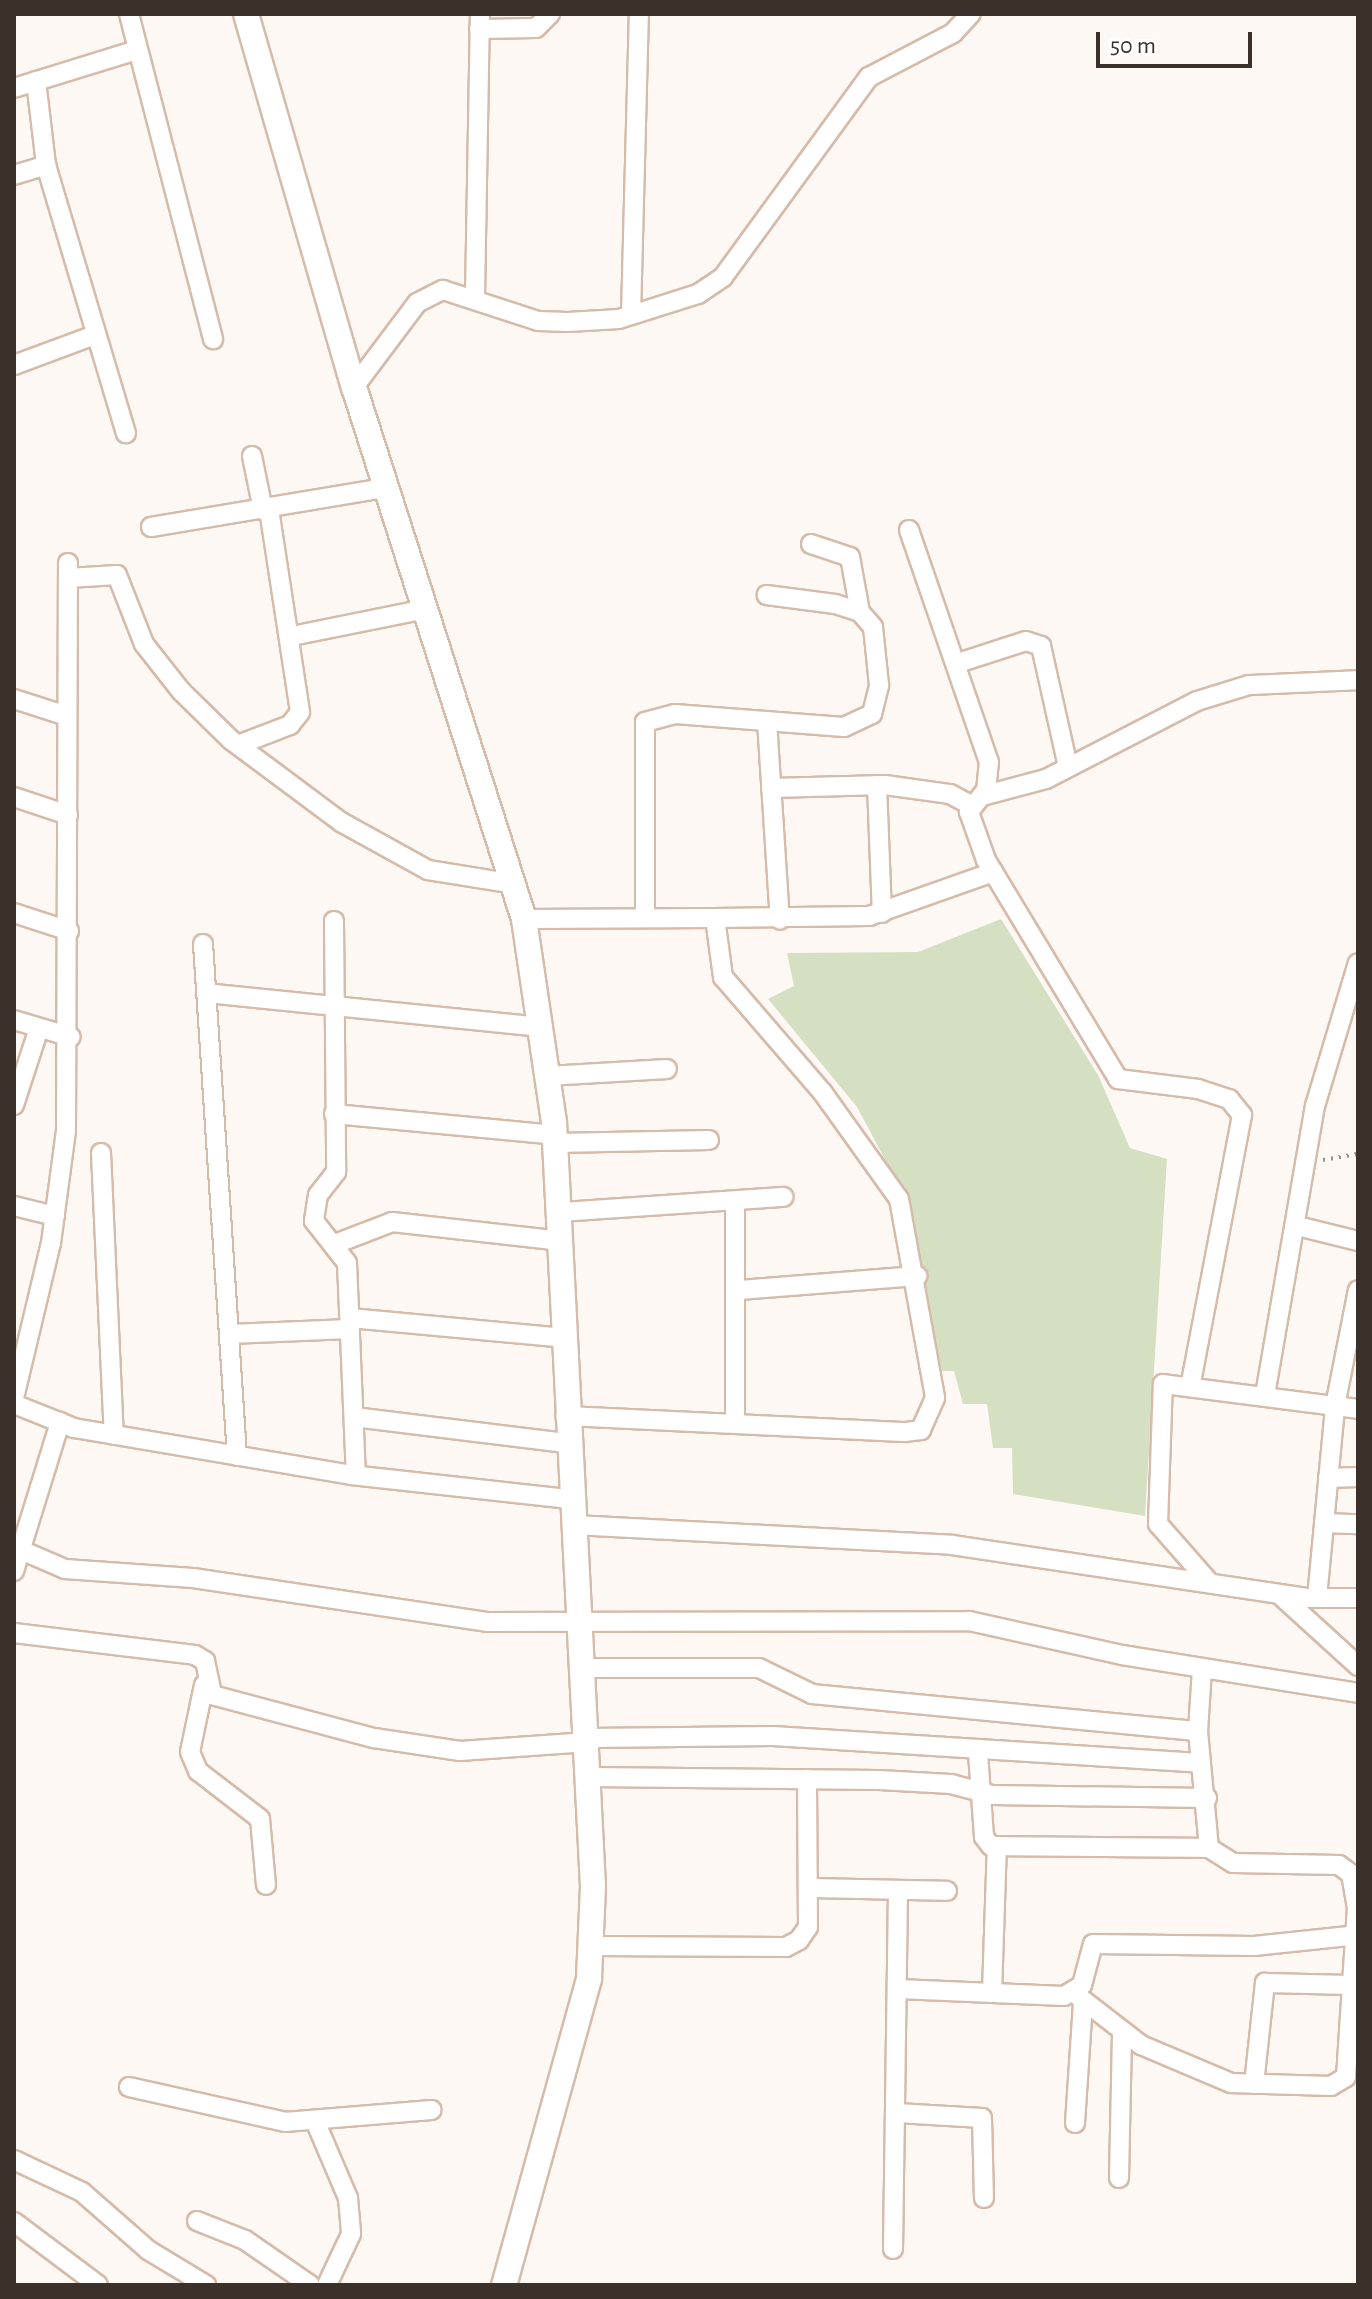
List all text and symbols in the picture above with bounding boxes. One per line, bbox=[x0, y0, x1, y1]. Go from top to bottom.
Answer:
scale bar bbox=[1100, 16, 1256, 66]
text: 50 m bbox=[1110, 34, 1156, 58]

